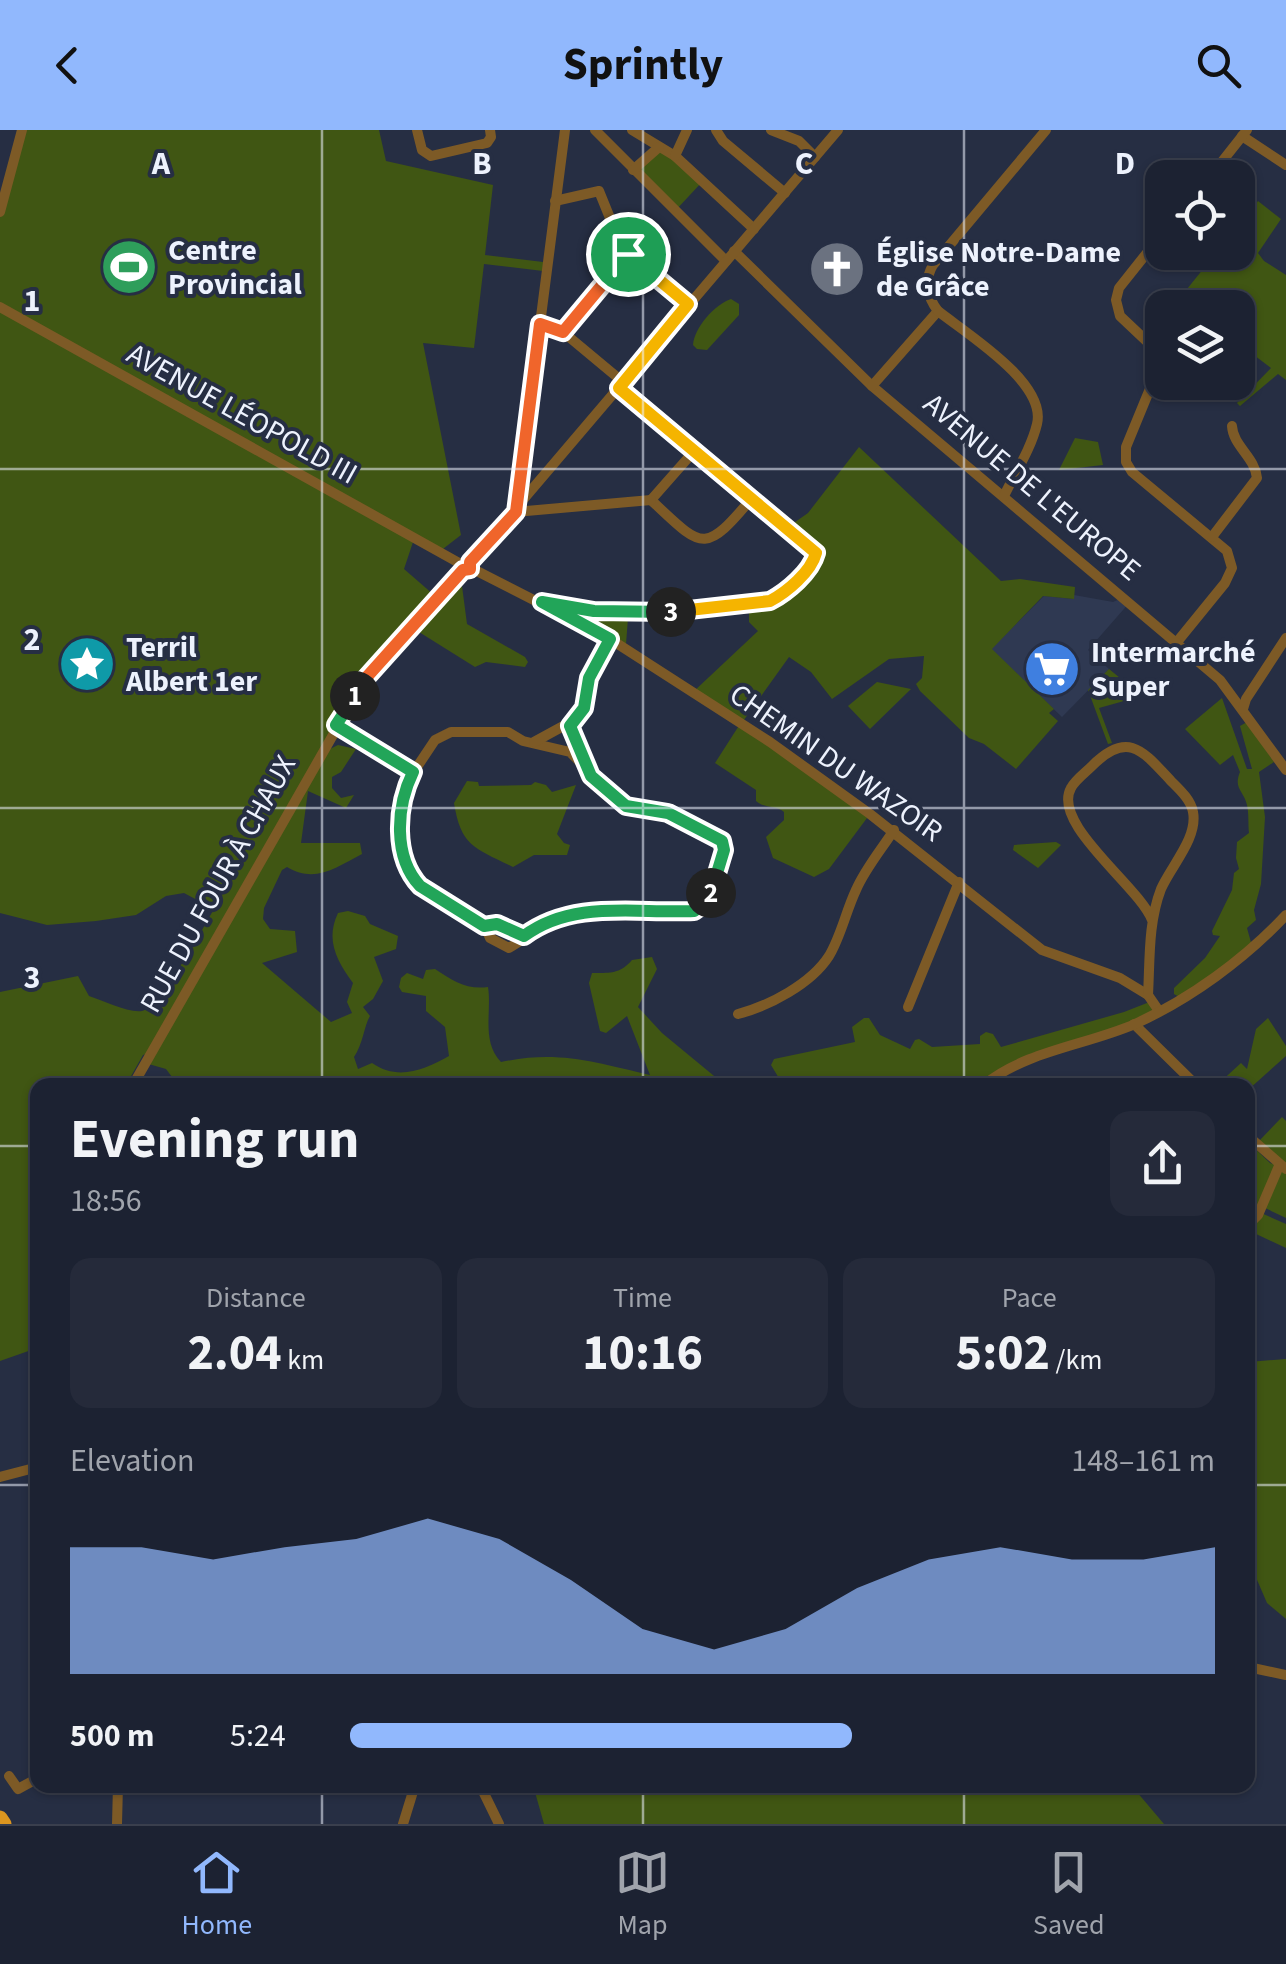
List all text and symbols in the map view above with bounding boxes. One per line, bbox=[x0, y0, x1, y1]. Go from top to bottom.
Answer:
text: Sprintly bbox=[563, 33, 723, 97]
icon: back bbox=[40, 38, 95, 93]
icon: search bbox=[1191, 38, 1246, 93]
text: A bbox=[151, 141, 171, 187]
text: B bbox=[472, 141, 492, 187]
text: C bbox=[795, 141, 813, 187]
text: D bbox=[1115, 141, 1135, 187]
map controls bbox=[1145, 160, 1255, 400]
button: locate bbox=[1145, 160, 1255, 270]
pin bbox=[586, 212, 671, 297]
icon: arrive bbox=[601, 227, 656, 282]
place label: Centre Provincial bbox=[168, 229, 302, 306]
place label: Église Notre-Dame de Grâce bbox=[876, 231, 1121, 308]
sports icon: Centre Provincial bbox=[99, 237, 159, 297]
church icon: Église Notre-Dame de Grâce bbox=[807, 239, 867, 299]
text: 1 bbox=[24, 278, 40, 324]
button: layers bbox=[1145, 290, 1255, 400]
street label: AVENUE LÉOPOLD III bbox=[119, 333, 365, 495]
street label: AVENUE DE L'EUROPE bbox=[914, 383, 1150, 591]
pin: 3 bbox=[646, 587, 696, 637]
text: 3 bbox=[664, 592, 678, 632]
text: 2 bbox=[24, 617, 40, 663]
place label: Terril Albert 1er bbox=[125, 626, 257, 703]
place label: Intermarché Super bbox=[1091, 631, 1255, 708]
place icon: Terril Albert 1er bbox=[57, 634, 117, 694]
supermarket icon: Intermarché Super bbox=[1022, 639, 1082, 699]
pin: 1 bbox=[330, 671, 380, 721]
street label: CHEMIN DU WAZOIR bbox=[721, 673, 951, 853]
text: 1 bbox=[348, 676, 362, 716]
street label: RUE DU FOUR À CHAUX bbox=[129, 748, 307, 1020]
pin: 2 bbox=[686, 868, 736, 918]
text: 2 bbox=[704, 873, 718, 913]
text: 3 bbox=[24, 955, 40, 1001]
text: Evening run bbox=[70, 1101, 359, 1179]
button: share bbox=[1110, 1111, 1215, 1216]
text: 18:56 bbox=[70, 1178, 142, 1224]
text: Distance bbox=[206, 1278, 306, 1318]
text: Time bbox=[613, 1278, 672, 1318]
text: Pace bbox=[1002, 1278, 1057, 1318]
text: 2.04 bbox=[187, 1318, 282, 1389]
text: 10:16 bbox=[582, 1318, 703, 1389]
text: 5:02 bbox=[956, 1318, 1050, 1389]
text: km bbox=[282, 1340, 324, 1380]
text: /km bbox=[1050, 1340, 1103, 1380]
text: Elevation bbox=[70, 1438, 195, 1484]
text: 148–161 m bbox=[1071, 1438, 1215, 1484]
text: 500 m bbox=[70, 1713, 155, 1759]
text: 5:24 bbox=[230, 1713, 286, 1759]
tab: Home bbox=[181, 1845, 252, 1945]
tab: Map bbox=[615, 1845, 670, 1945]
tab: Saved bbox=[1033, 1845, 1104, 1945]

